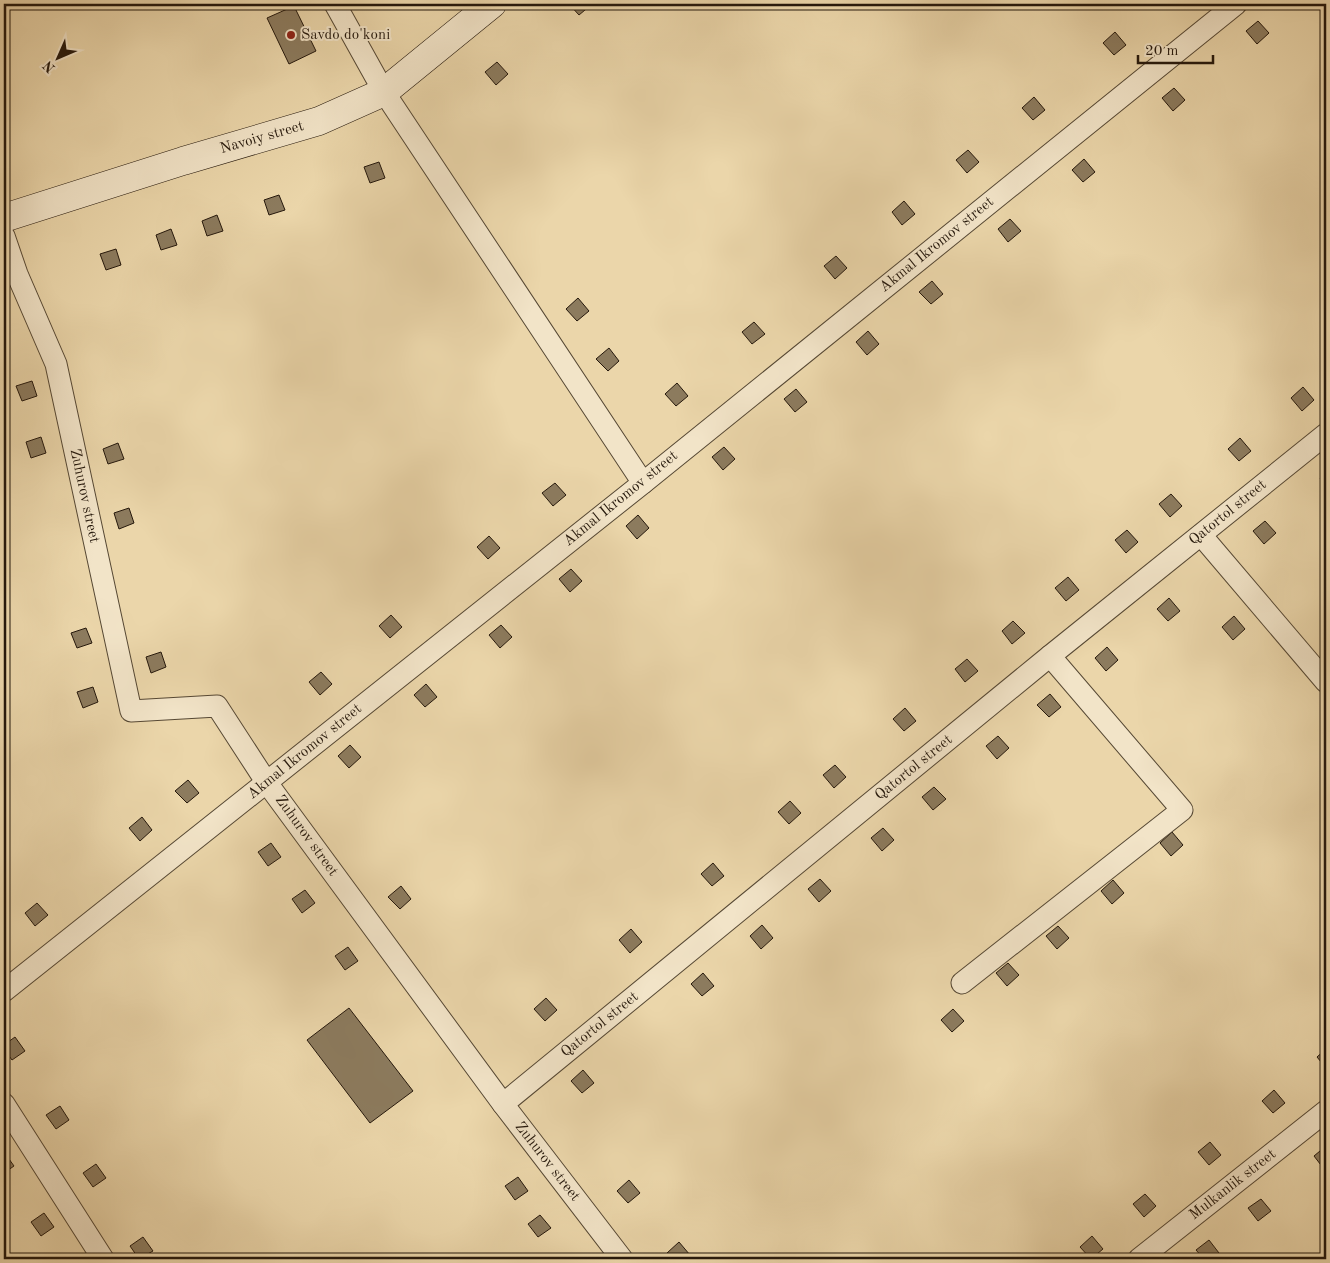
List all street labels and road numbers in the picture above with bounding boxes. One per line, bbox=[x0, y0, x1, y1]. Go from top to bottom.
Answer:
street label: Navoiy street bbox=[218, 119, 306, 157]
street label: Akmal Ikromov street bbox=[877, 194, 997, 296]
street label: Zuhurov street bbox=[67, 447, 101, 545]
street label: Akmal Ikromov street bbox=[561, 448, 681, 550]
street label: Qatortol street bbox=[1186, 477, 1270, 549]
street label: Akmal Ikromov street bbox=[245, 701, 365, 803]
street label: Qatortol street bbox=[872, 732, 956, 804]
street label: Zuhurov street bbox=[272, 793, 340, 879]
street label: Qatortol street bbox=[558, 989, 642, 1061]
street label: Zuhurov street bbox=[512, 1120, 582, 1204]
street label: Mulkanlik street bbox=[1187, 1147, 1279, 1223]

